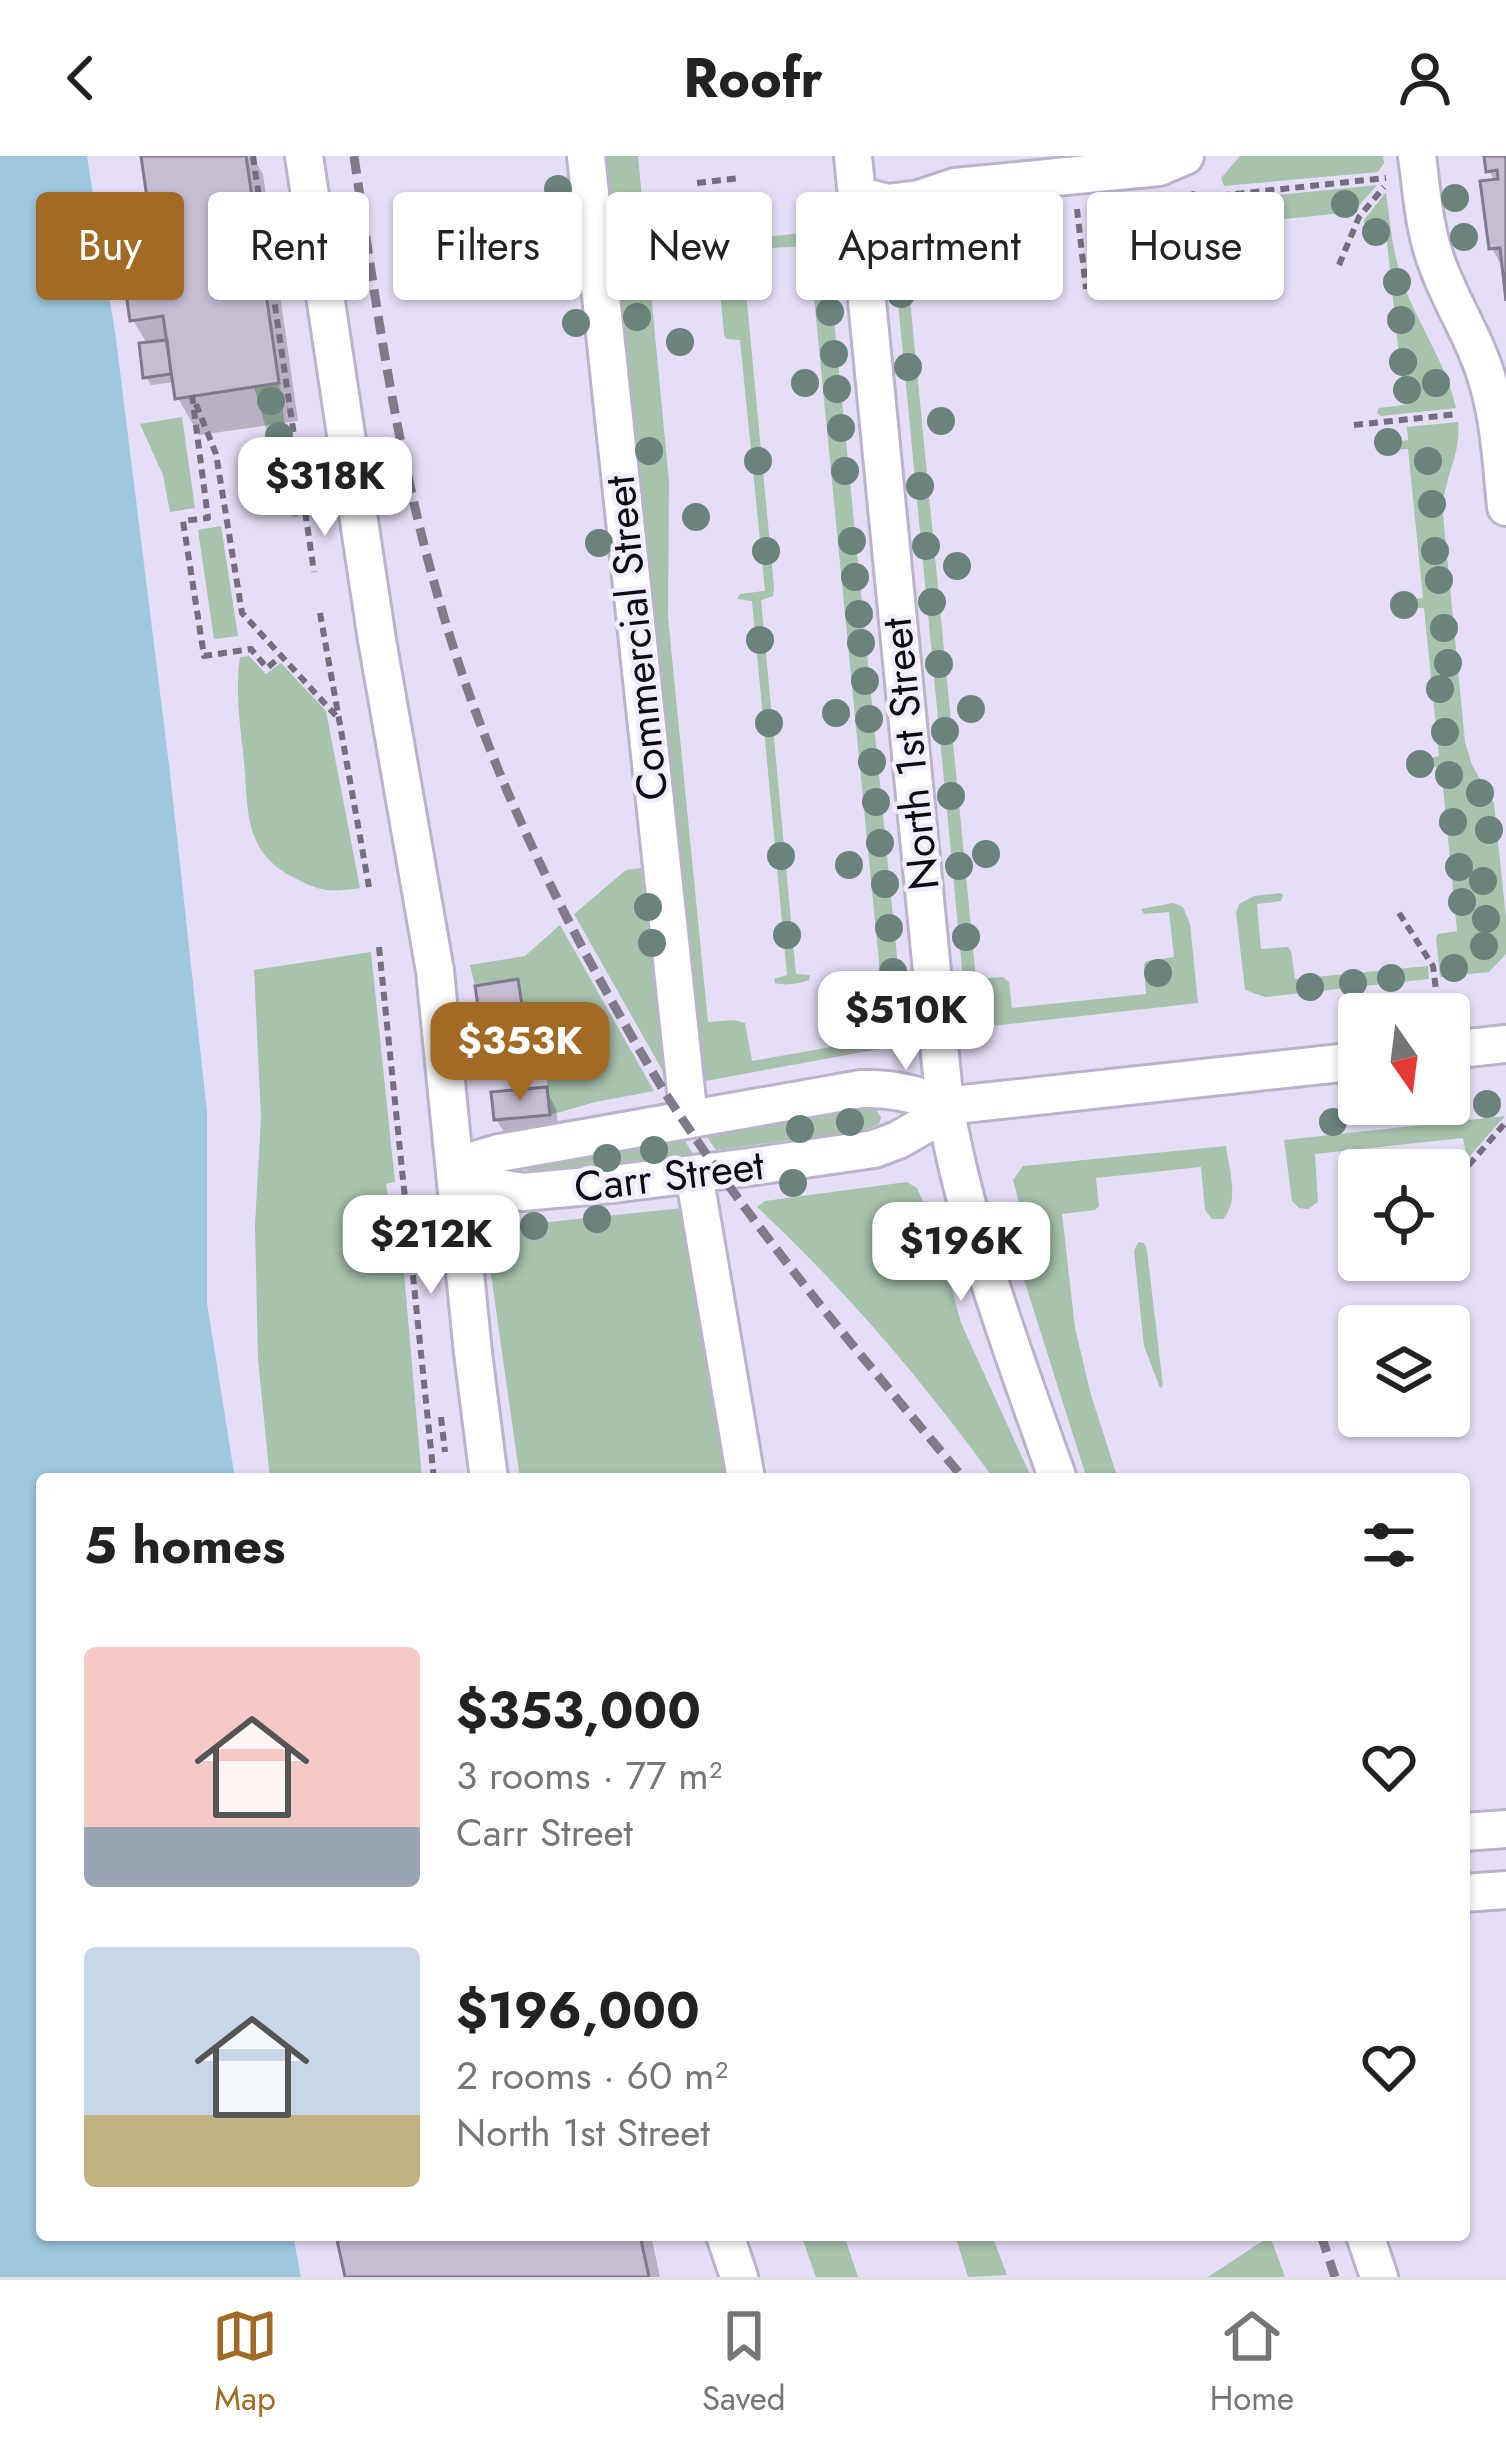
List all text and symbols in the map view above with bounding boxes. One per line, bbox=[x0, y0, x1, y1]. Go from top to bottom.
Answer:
text: Roofr bbox=[683, 39, 823, 117]
icon: back bbox=[48, 45, 114, 111]
icon: person bbox=[1392, 45, 1458, 111]
chip: Buy bbox=[36, 192, 184, 300]
chip: Rent bbox=[208, 192, 369, 300]
chip: Filters bbox=[393, 192, 582, 300]
chip: New bbox=[606, 192, 772, 300]
chip: Apartment bbox=[796, 192, 1063, 300]
chip: House bbox=[1087, 192, 1284, 300]
pin: $318K bbox=[241, 437, 409, 539]
text: $318K bbox=[265, 447, 385, 504]
street label: Commercial Street bbox=[589, 473, 683, 803]
street label: North 1st Street bbox=[865, 615, 955, 893]
pin: $510K bbox=[822, 971, 990, 1073]
text: $510K bbox=[845, 981, 967, 1038]
north arrow bbox=[1338, 993, 1470, 1125]
map controls bbox=[1338, 993, 1470, 1437]
pin: $353K bbox=[436, 1002, 604, 1104]
text: $353K bbox=[457, 1012, 583, 1069]
street label: Carr Street bbox=[571, 1134, 767, 1218]
button: locate bbox=[1338, 1149, 1470, 1281]
pin: $212K bbox=[347, 1195, 515, 1297]
pin: $196K bbox=[877, 1202, 1045, 1304]
text: $212K bbox=[370, 1205, 492, 1262]
text: $196K bbox=[899, 1212, 1023, 1269]
button: layers bbox=[1338, 1305, 1470, 1437]
text: 5 homes bbox=[84, 1508, 286, 1582]
icon: filters bbox=[1356, 1512, 1422, 1578]
text: $353,000 bbox=[456, 1673, 701, 1747]
icon: home bbox=[180, 1695, 324, 1839]
icon: heart bbox=[1356, 1734, 1422, 1800]
text: 3 rooms · 77 m² bbox=[456, 1747, 722, 1804]
text: Carr Street bbox=[456, 1804, 633, 1861]
text: $196,000 bbox=[456, 1973, 700, 2047]
icon: home bbox=[180, 1995, 324, 2139]
icon: heart bbox=[1356, 2034, 1422, 2100]
text: 2 rooms · 60 m² bbox=[456, 2047, 728, 2104]
text: North 1st Street bbox=[456, 2104, 710, 2161]
tab: Map bbox=[212, 2303, 278, 2422]
tab: Saved bbox=[702, 2303, 786, 2422]
tab: Home bbox=[1210, 2303, 1294, 2422]

